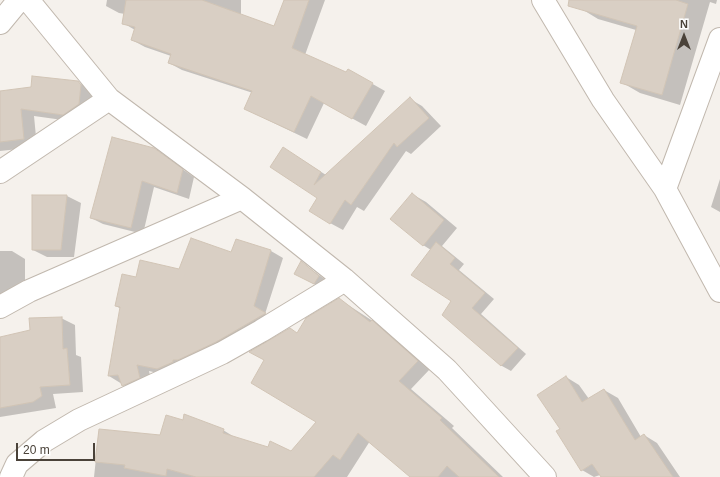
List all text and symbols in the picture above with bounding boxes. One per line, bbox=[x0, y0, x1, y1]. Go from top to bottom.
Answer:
north arrow bbox=[664, 16, 704, 56]
text: N bbox=[680, 18, 688, 30]
scale bar bbox=[18, 435, 97, 461]
text: 20 m bbox=[23, 443, 50, 457]

